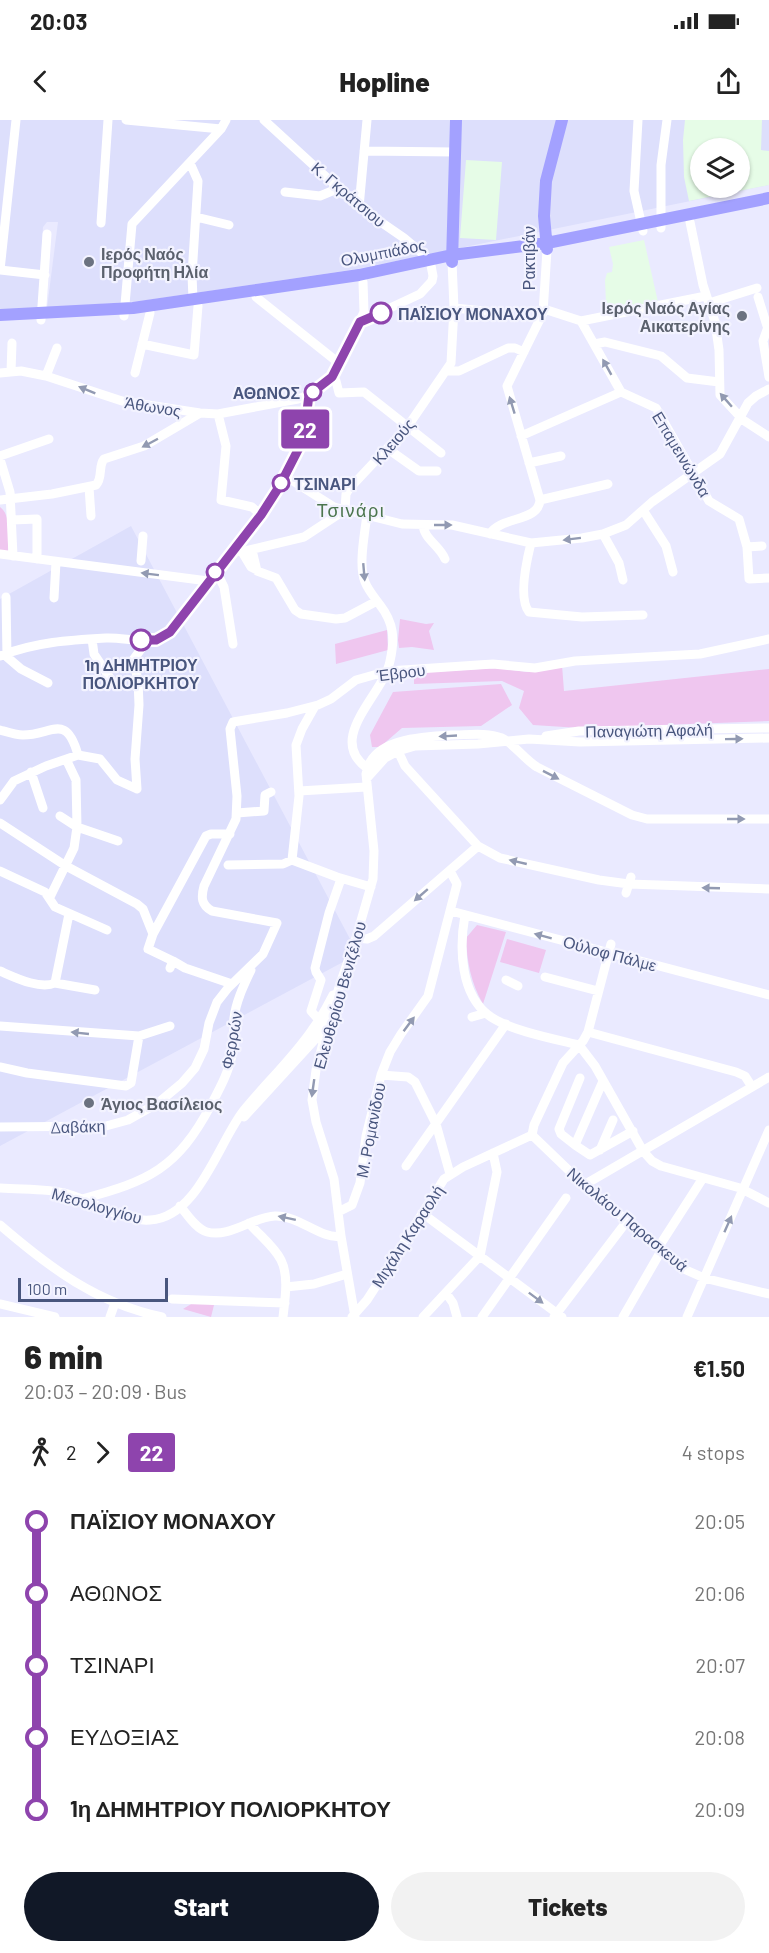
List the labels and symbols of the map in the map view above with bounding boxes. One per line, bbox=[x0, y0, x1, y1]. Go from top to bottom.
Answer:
street label: Κ. Γκράτσιου bbox=[308, 158, 390, 230]
street label: Ρακτιβάν bbox=[519, 226, 538, 290]
street label: Ολυμπιάδος bbox=[339, 234, 427, 270]
place label: Ιερός Ναός Προφήτη Ηλία bbox=[101, 244, 208, 281]
marker: Ιερός Ναός Προφήτη Ηλία bbox=[82, 255, 96, 269]
place label: Ιερός Ναός Αγίας Αικατερίνης bbox=[602, 298, 730, 336]
marker: ΠΑΪΣΙΟΥ ΜΟΝΑΧΟΥ bbox=[370, 302, 392, 324]
place label: ΠΑΪΣΙΟΥ ΜΟΝΑΧΟΥ bbox=[398, 304, 548, 323]
marker: Ιερός Ναός Αγίας Αικατερίνης bbox=[735, 309, 749, 323]
one-way arrow bbox=[602, 358, 612, 375]
place label: ΑΘΩΝΟΣ bbox=[233, 383, 300, 402]
marker: ΑΘΩΝΟΣ bbox=[304, 383, 322, 401]
one-way arrow bbox=[78, 385, 96, 394]
street label: Άθωνος bbox=[124, 392, 183, 420]
one-way arrow bbox=[719, 392, 732, 407]
one-way arrow bbox=[506, 396, 516, 414]
street label: Επαμεινώνδα bbox=[649, 408, 715, 500]
line badge: 22 bbox=[278, 410, 332, 448]
street label: Κλειούς bbox=[368, 414, 418, 468]
one-way arrow bbox=[141, 438, 158, 448]
marker: ΤΣΙΝΑΡΙ bbox=[272, 474, 290, 492]
place label: ΤΣΙΝΑΡΙ bbox=[294, 474, 356, 493]
district label: Τσινάρι bbox=[317, 499, 385, 521]
one-way arrow bbox=[434, 520, 453, 530]
one-way arrow bbox=[562, 535, 581, 544]
unlabelled marker bbox=[206, 563, 224, 581]
one-way arrow bbox=[359, 563, 369, 582]
one-way arrow bbox=[140, 569, 159, 578]
marker: 1η ΔΗΜΗΤΡΙΟΥ ΠΟΛΙΟΡΚΗΤΟΥ bbox=[130, 629, 152, 651]
place label: 1η ΔΗΜΗΤΡΙΟΥ ΠΟΛΙΟΡΚΗΤΟΥ bbox=[82, 655, 200, 692]
street label: Έβρου bbox=[375, 660, 426, 685]
street label: Παναγιώτη Αφαλή bbox=[585, 719, 713, 741]
one-way arrow bbox=[438, 731, 457, 740]
one-way arrow bbox=[725, 734, 744, 744]
one-way arrow bbox=[543, 770, 560, 780]
one-way arrow bbox=[727, 814, 746, 824]
one-way arrow bbox=[508, 857, 527, 866]
one-way arrow bbox=[701, 883, 720, 892]
one-way arrow bbox=[413, 889, 429, 902]
street label: Ελευθερίου Βενιζέλου bbox=[309, 919, 370, 1071]
one-way arrow bbox=[534, 931, 552, 940]
street label: Ούλοφ Πάλμε bbox=[561, 931, 659, 975]
street label: Φερρών bbox=[217, 1009, 245, 1071]
one-way arrow bbox=[402, 1016, 414, 1031]
one-way arrow bbox=[71, 1028, 90, 1038]
one-way arrow bbox=[309, 1079, 318, 1098]
street label: Μ. Ρομανίδου bbox=[351, 1081, 389, 1179]
place label: Άγιος Βασίλειος bbox=[101, 1094, 222, 1114]
marker: Άγιος Βασίλειος bbox=[82, 1096, 96, 1110]
street label: Δαβάκη bbox=[50, 1116, 106, 1136]
street label: Νικολάου Παρασκευά bbox=[564, 1163, 692, 1275]
street label: Μιχάλη Καραολή bbox=[367, 1181, 447, 1291]
street label: Μεσολογγίου bbox=[50, 1183, 144, 1227]
one-way arrow bbox=[277, 1213, 296, 1223]
one-way arrow bbox=[724, 1216, 733, 1233]
scale bar bbox=[18, 1275, 168, 1302]
one-way arrow bbox=[529, 1292, 544, 1304]

